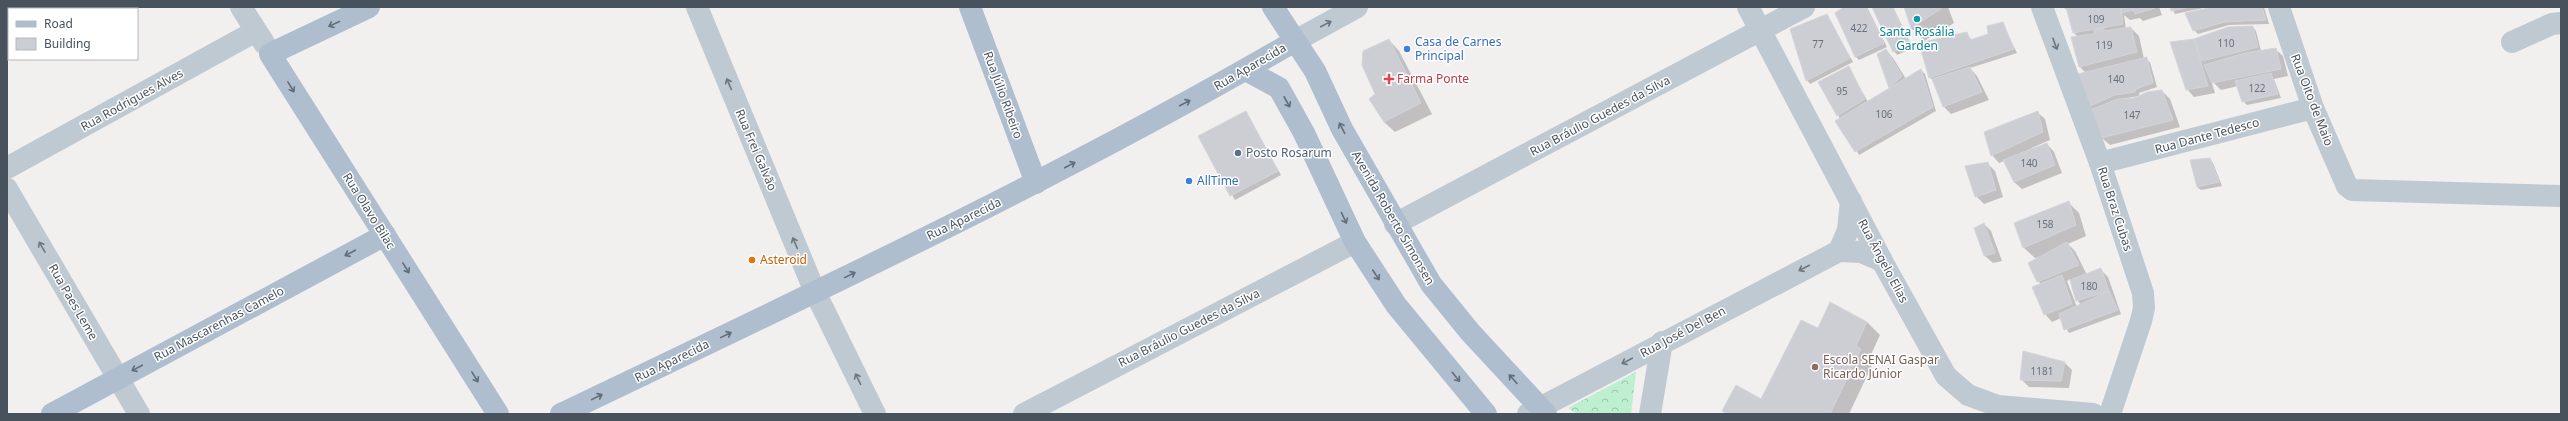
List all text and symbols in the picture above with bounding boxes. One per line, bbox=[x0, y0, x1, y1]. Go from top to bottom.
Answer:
legend bbox=[8, 8, 138, 60]
house number: 109 bbox=[2087, 12, 2105, 26]
marker: Santa Rosália Garden bbox=[1912, 14, 1922, 24]
text: Road bbox=[44, 15, 73, 32]
one-way arrow bbox=[1320, 20, 1332, 28]
one-way arrow bbox=[328, 21, 340, 28]
house number: 422 bbox=[1850, 21, 1868, 35]
place label: Santa Rosália Garden bbox=[1879, 23, 1955, 54]
place label: Casa de Carnes Principal bbox=[1415, 33, 1502, 64]
text: Building bbox=[44, 35, 91, 52]
house number: 110 bbox=[2217, 36, 2235, 50]
house number: 77 bbox=[1812, 37, 1824, 51]
one-way arrow bbox=[2052, 37, 2060, 49]
house number: 119 bbox=[2095, 38, 2113, 52]
street label: Rua Aparecida bbox=[1210, 39, 1289, 94]
marker: Casa de Carnes Principal bbox=[1402, 44, 1412, 54]
street label: Rua Júlio Ribeiro bbox=[980, 49, 1027, 141]
street label: Rua Oito de Maio bbox=[2287, 51, 2338, 148]
street label: Rua Rodrigues Alves bbox=[77, 64, 186, 135]
place label: Farma Ponte bbox=[1397, 70, 1469, 87]
street label: Rua Bráulio Guedes da Silva bbox=[1527, 71, 1673, 160]
house number: 140 bbox=[2107, 72, 2125, 86]
marker: Farma Ponte bbox=[1384, 74, 1394, 84]
one-way arrow bbox=[725, 79, 732, 91]
one-way arrow bbox=[287, 81, 295, 92]
house number: 122 bbox=[2248, 81, 2266, 95]
house number: 95 bbox=[1836, 84, 1848, 98]
one-way arrow bbox=[1283, 95, 1291, 107]
one-way arrow bbox=[1179, 99, 1191, 107]
street label: Rua Frei Galvão bbox=[732, 106, 781, 193]
house number: 106 bbox=[1875, 107, 1893, 121]
house number: 147 bbox=[2123, 108, 2141, 122]
street label: Rua Dante Tedesco bbox=[2153, 113, 2261, 158]
one-way arrow bbox=[1338, 123, 1345, 135]
place label: Posto Rosarum bbox=[1246, 144, 1332, 161]
marker: Posto Rosarum bbox=[1233, 148, 1243, 158]
street label: Avenida Roberto Simonsen bbox=[1348, 148, 1439, 288]
house number: 140 bbox=[2020, 156, 2038, 170]
one-way arrow bbox=[1064, 161, 1076, 168]
street label: Rua Braz Cubas bbox=[2094, 165, 2137, 253]
street label: Rua Olavo Bilac bbox=[339, 169, 400, 252]
place label: AllTime bbox=[1197, 172, 1239, 189]
marker: AllTime bbox=[1184, 176, 1194, 186]
street label: Rua Aparecida bbox=[924, 193, 1004, 244]
one-way arrow bbox=[1341, 212, 1348, 224]
street label: Rua Ângelo Elias bbox=[1854, 216, 1913, 306]
house number: 158 bbox=[2036, 217, 2054, 231]
one-way arrow bbox=[791, 238, 798, 250]
one-way arrow bbox=[37, 242, 45, 254]
one-way arrow bbox=[345, 250, 357, 257]
place label: Asteroid bbox=[760, 251, 807, 268]
marker: Asteroid bbox=[747, 255, 757, 265]
street label: Rua Paes Leme bbox=[45, 261, 102, 343]
one-way arrow bbox=[401, 262, 410, 273]
one-way arrow bbox=[1798, 265, 1810, 273]
one-way arrow bbox=[1372, 269, 1381, 280]
one-way arrow bbox=[844, 271, 856, 278]
house number: 180 bbox=[2080, 279, 2098, 293]
street label: Rua Mascarenhas Camelo bbox=[151, 282, 287, 365]
street label: Rua Bráulio Guedes da Silva bbox=[1115, 284, 1262, 371]
street label: Rua José Del Ben bbox=[1637, 302, 1729, 361]
one-way arrow bbox=[720, 331, 732, 338]
street label: Rua Aparecida bbox=[632, 335, 712, 386]
place label: Escola SENAI Gaspar Ricardo Júnior bbox=[1823, 351, 1939, 382]
one-way arrow bbox=[1621, 358, 1633, 366]
marker: Escola SENAI Gaspar Ricardo Júnior bbox=[1810, 362, 1820, 372]
house number: 1181 bbox=[2031, 364, 2053, 378]
one-way arrow bbox=[132, 365, 144, 372]
one-way arrow bbox=[471, 371, 479, 382]
one-way arrow bbox=[1451, 372, 1460, 383]
one-way arrow bbox=[854, 373, 861, 385]
one-way arrow bbox=[1509, 375, 1518, 385]
one-way arrow bbox=[590, 393, 602, 400]

